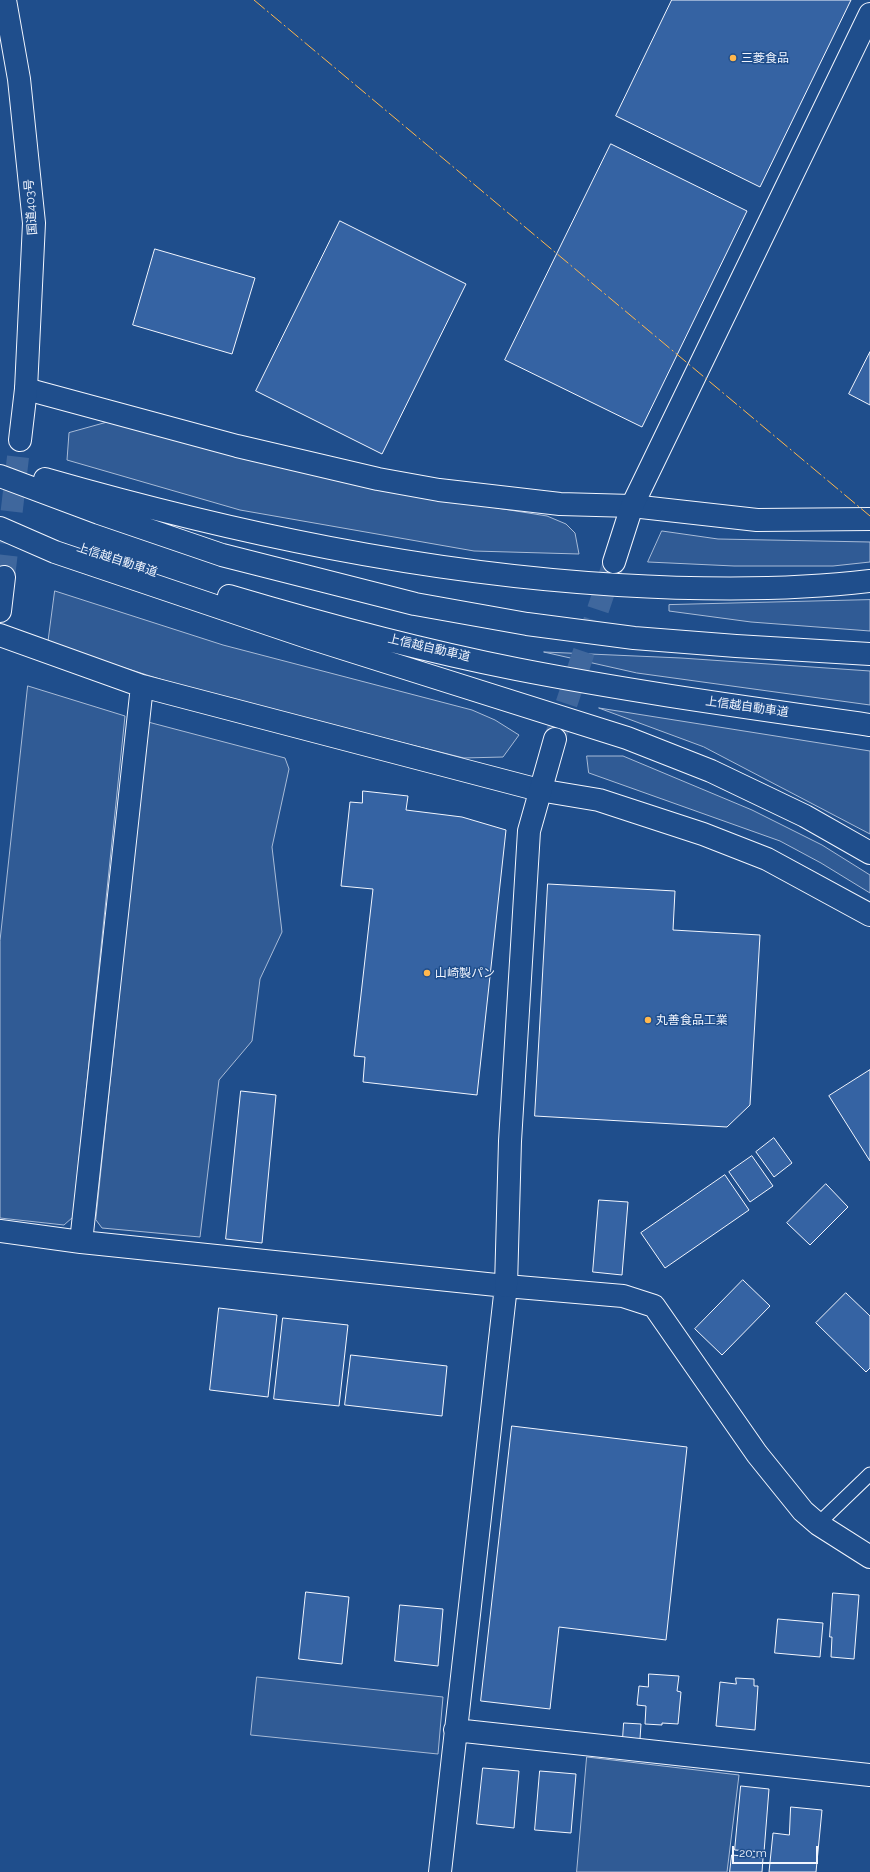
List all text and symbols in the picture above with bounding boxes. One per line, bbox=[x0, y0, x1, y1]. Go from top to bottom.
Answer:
place label: 三菱食品 bbox=[741, 51, 789, 65]
marker: 三菱食品 bbox=[728, 53, 738, 63]
street label: 国道403号 bbox=[22, 178, 40, 236]
street label: 上信越自動車道 bbox=[75, 540, 159, 580]
street label: 上信越自動車道 bbox=[386, 632, 472, 664]
street label: 上信越自動車道 bbox=[704, 694, 790, 720]
place label: 山崎製パン bbox=[435, 966, 495, 980]
marker: 山崎製パン bbox=[422, 968, 432, 978]
place label: 丸善食品工業 bbox=[656, 1013, 728, 1027]
marker: 丸善食品工業 bbox=[643, 1015, 653, 1025]
scale bar bbox=[734, 1838, 820, 1864]
text: 20 m bbox=[739, 1846, 767, 1860]

